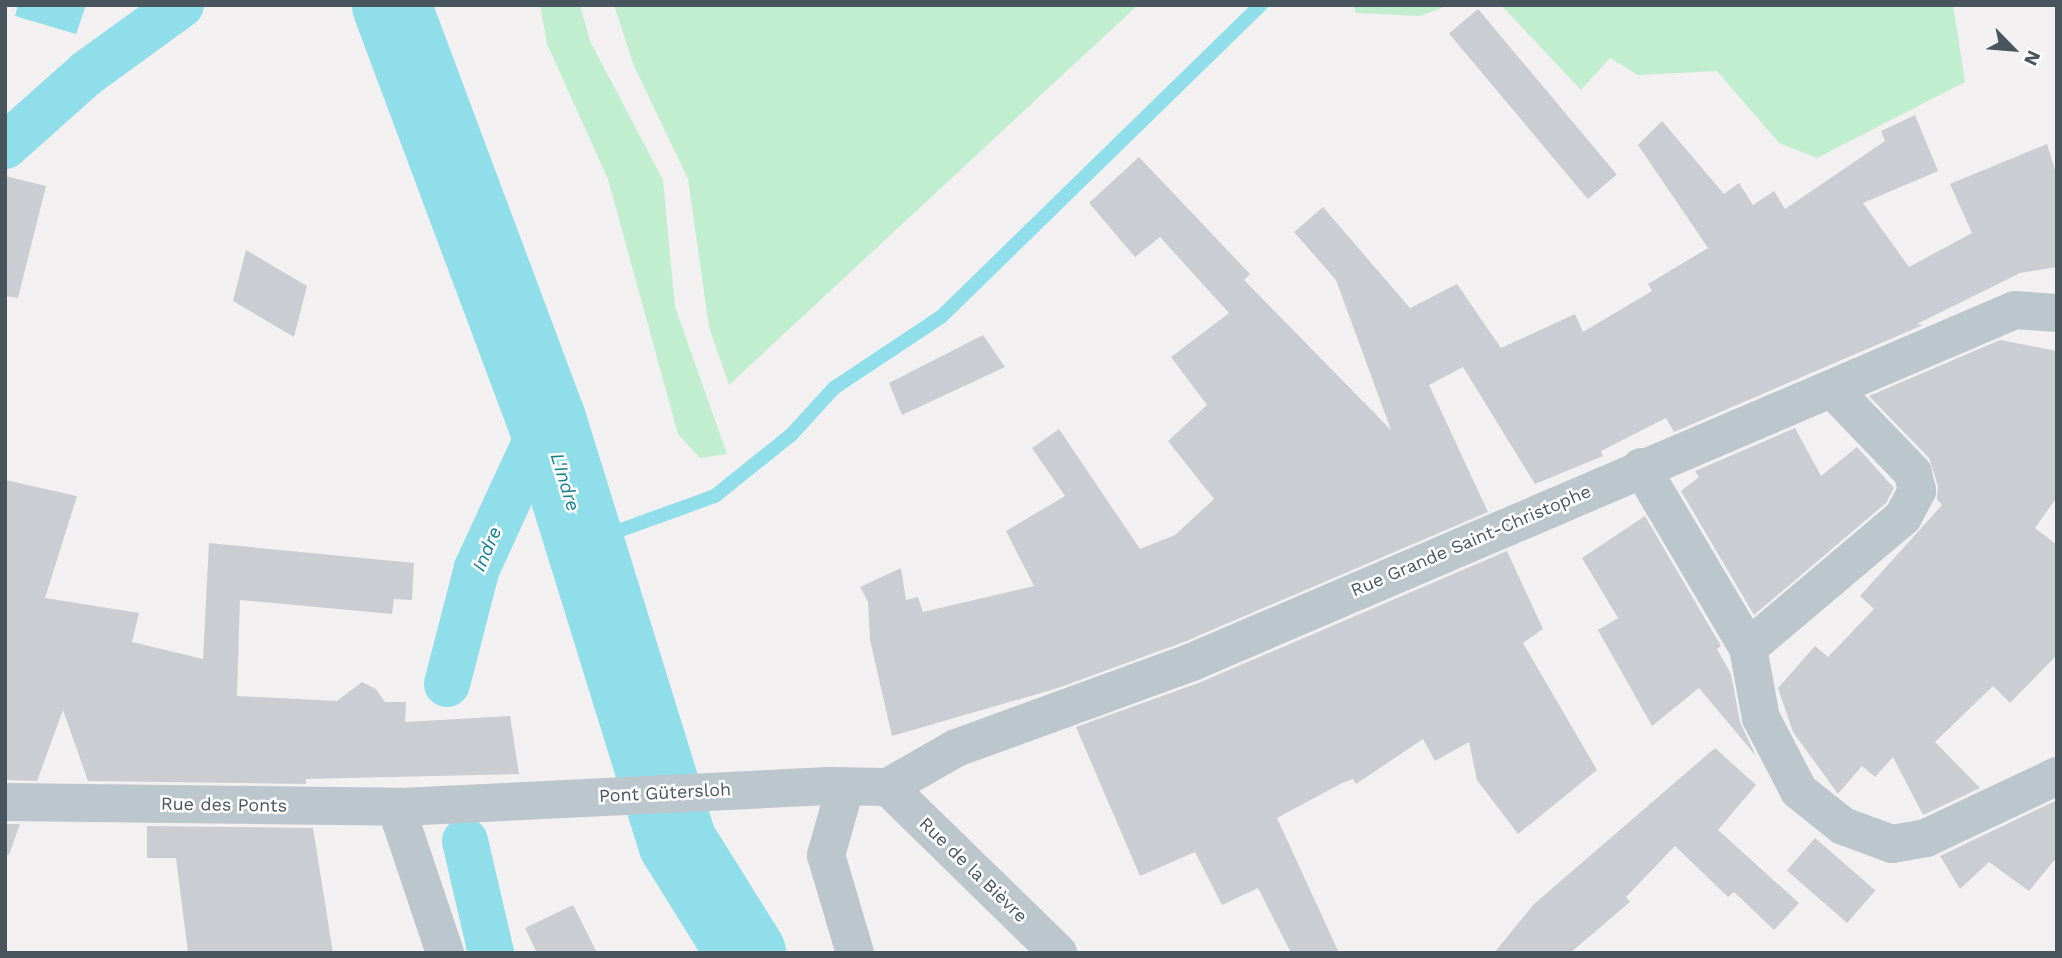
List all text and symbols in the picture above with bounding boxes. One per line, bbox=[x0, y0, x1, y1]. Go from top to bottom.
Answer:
north arrow bbox=[1978, 14, 2048, 84]
text: N bbox=[2019, 47, 2046, 69]
water label: L'Indre bbox=[545, 450, 585, 514]
street label: Rue Grande Saint-Christophe bbox=[1348, 481, 1594, 601]
water label: Indre bbox=[467, 523, 507, 575]
street label: Pont Gütersloh bbox=[598, 779, 732, 807]
street label: Rue des Ponts bbox=[161, 793, 287, 817]
street label: Rue de la Bièvre bbox=[914, 813, 1032, 927]

